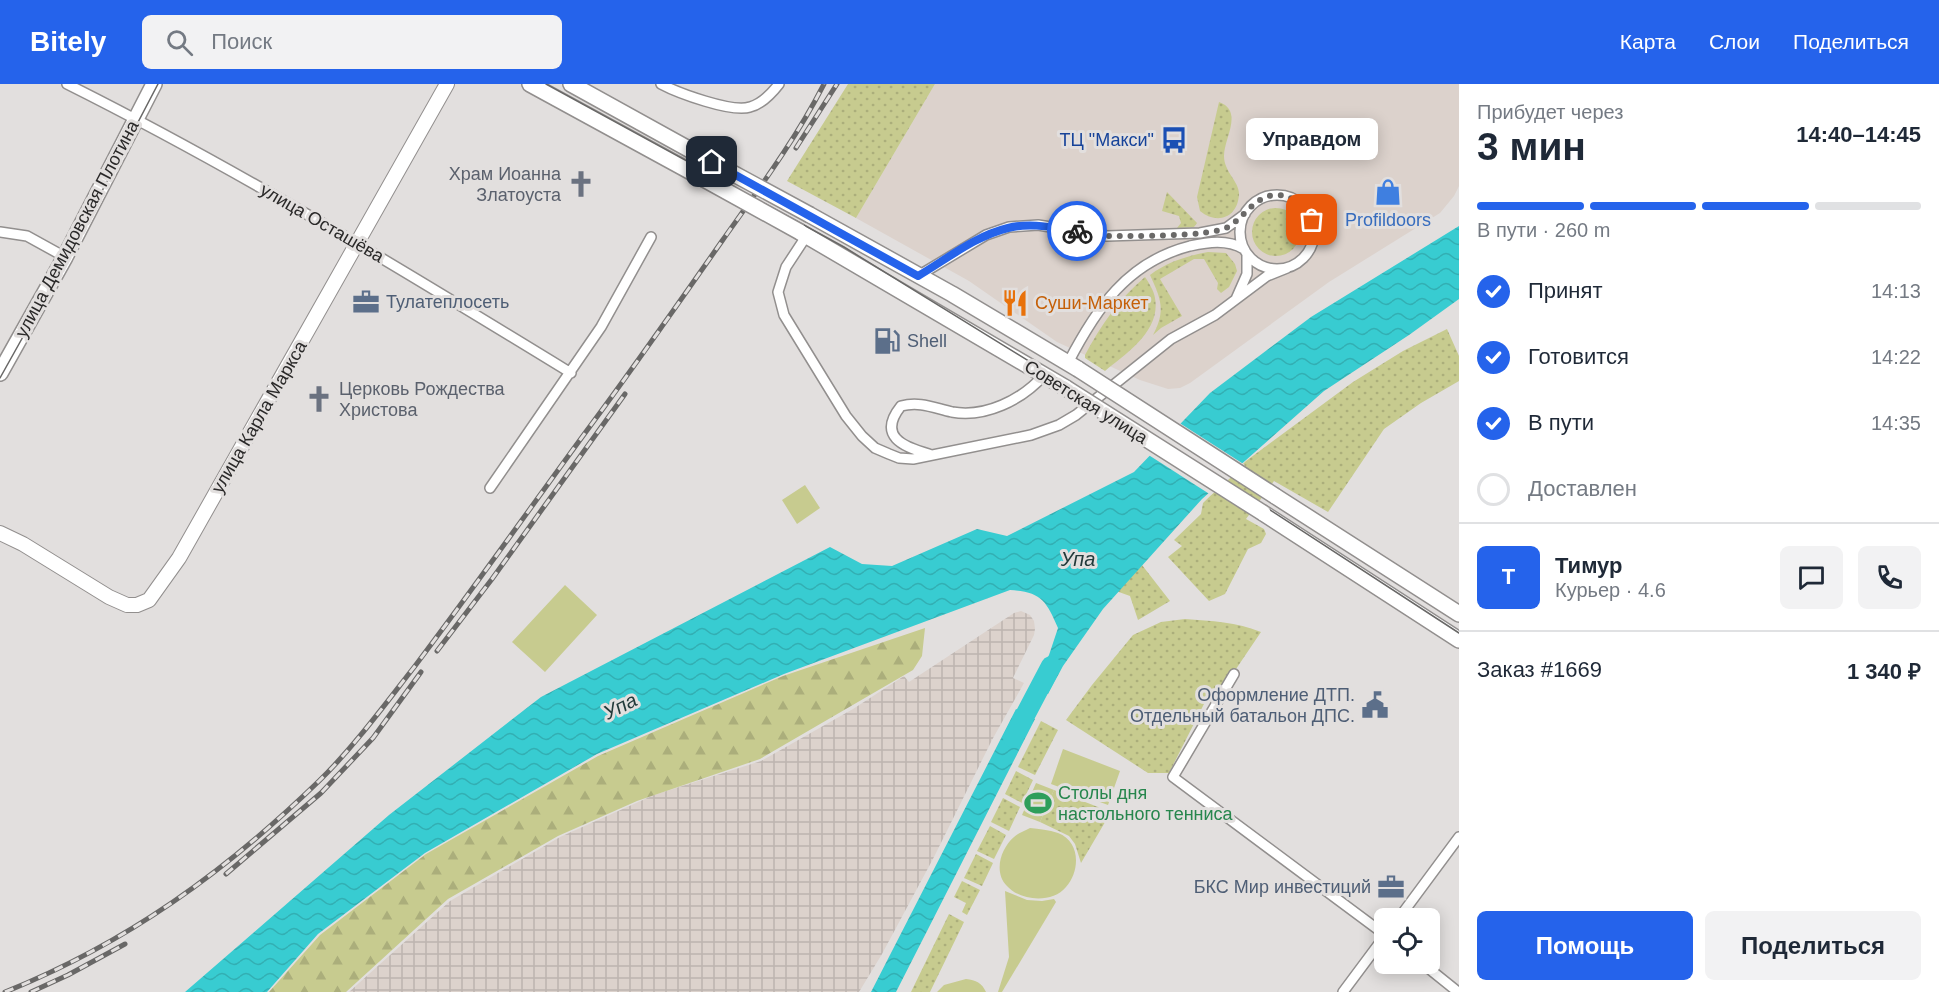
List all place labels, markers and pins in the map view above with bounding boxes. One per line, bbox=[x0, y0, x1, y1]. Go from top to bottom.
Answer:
callout: Управдом bbox=[1246, 118, 1378, 160]
bus stop icon: ТЦ "Макси" bbox=[1159, 125, 1189, 155]
place label: ТЦ "Макси" bbox=[1060, 130, 1154, 150]
pin bbox=[686, 136, 737, 187]
place label: Храм Иоанна Златоуста bbox=[449, 164, 562, 205]
church icon: Храм Иоанна Златоуста bbox=[566, 169, 596, 199]
shop icon: Profildoors bbox=[1373, 177, 1403, 207]
pin bbox=[1286, 194, 1337, 245]
place label: Profildoors bbox=[1345, 210, 1431, 230]
office icon: Тулатеплосеть bbox=[351, 287, 381, 317]
restaurant icon: Суши-Маркет bbox=[1000, 288, 1030, 318]
place label: Тулатеплосеть bbox=[386, 292, 509, 312]
place label: Суши-Маркет bbox=[1035, 293, 1148, 313]
fuel station icon: Shell bbox=[872, 326, 902, 356]
place label: Shell bbox=[907, 331, 947, 351]
place label: Церковь Рождества Христова bbox=[339, 379, 506, 420]
church icon: Церковь Рождества Христова bbox=[304, 384, 334, 414]
place label: Оформление ДТП. Отдельный батальон ДПС. bbox=[1130, 685, 1355, 726]
public building icon: Оформление ДТП. Отдельный батальон ДПС. bbox=[1360, 690, 1390, 720]
place label: Cтолы дня настольного тенниса bbox=[1058, 783, 1234, 824]
sports icon: Cтолы дня настольного тенниса bbox=[1023, 788, 1053, 818]
office icon: БКС Мир инвестиций bbox=[1376, 872, 1406, 902]
place label: БКС Мир инвестиций bbox=[1194, 877, 1371, 897]

